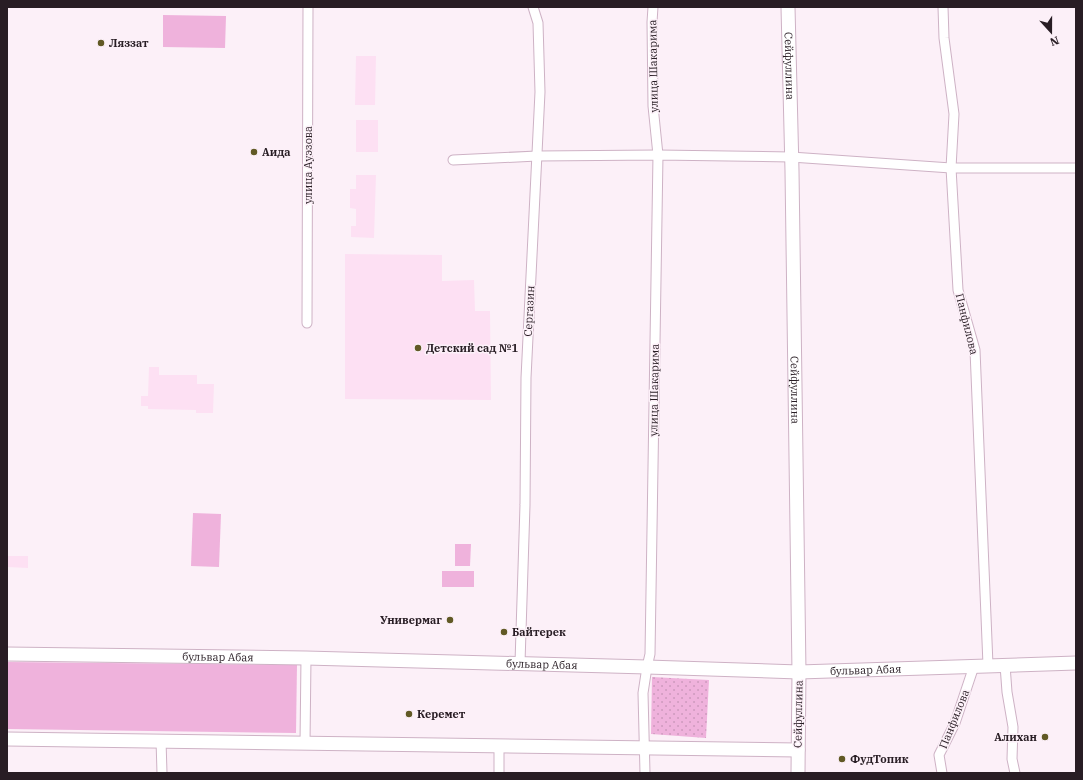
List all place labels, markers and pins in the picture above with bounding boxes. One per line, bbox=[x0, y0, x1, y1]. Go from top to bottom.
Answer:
place label: Ляззат bbox=[109, 36, 149, 50]
marker: Ляззат bbox=[96, 38, 106, 48]
place label: Аида bbox=[262, 145, 291, 159]
marker: Аида bbox=[249, 147, 259, 157]
place label: Детский сад №1 bbox=[426, 341, 519, 355]
marker: Детский сад №1 bbox=[413, 343, 423, 353]
place label: Универмаг bbox=[380, 613, 442, 627]
marker: Универмаг bbox=[445, 615, 455, 625]
place label: Байтерек bbox=[512, 625, 566, 639]
marker: Байтерек bbox=[499, 627, 509, 637]
place label: Керемет bbox=[417, 707, 466, 721]
marker: Керемет bbox=[404, 709, 414, 719]
place label: Алихан bbox=[994, 730, 1038, 744]
marker: Алихан bbox=[1040, 732, 1050, 742]
place label: ФудТопик bbox=[850, 752, 909, 766]
marker: ФудТопик bbox=[837, 754, 847, 764]

